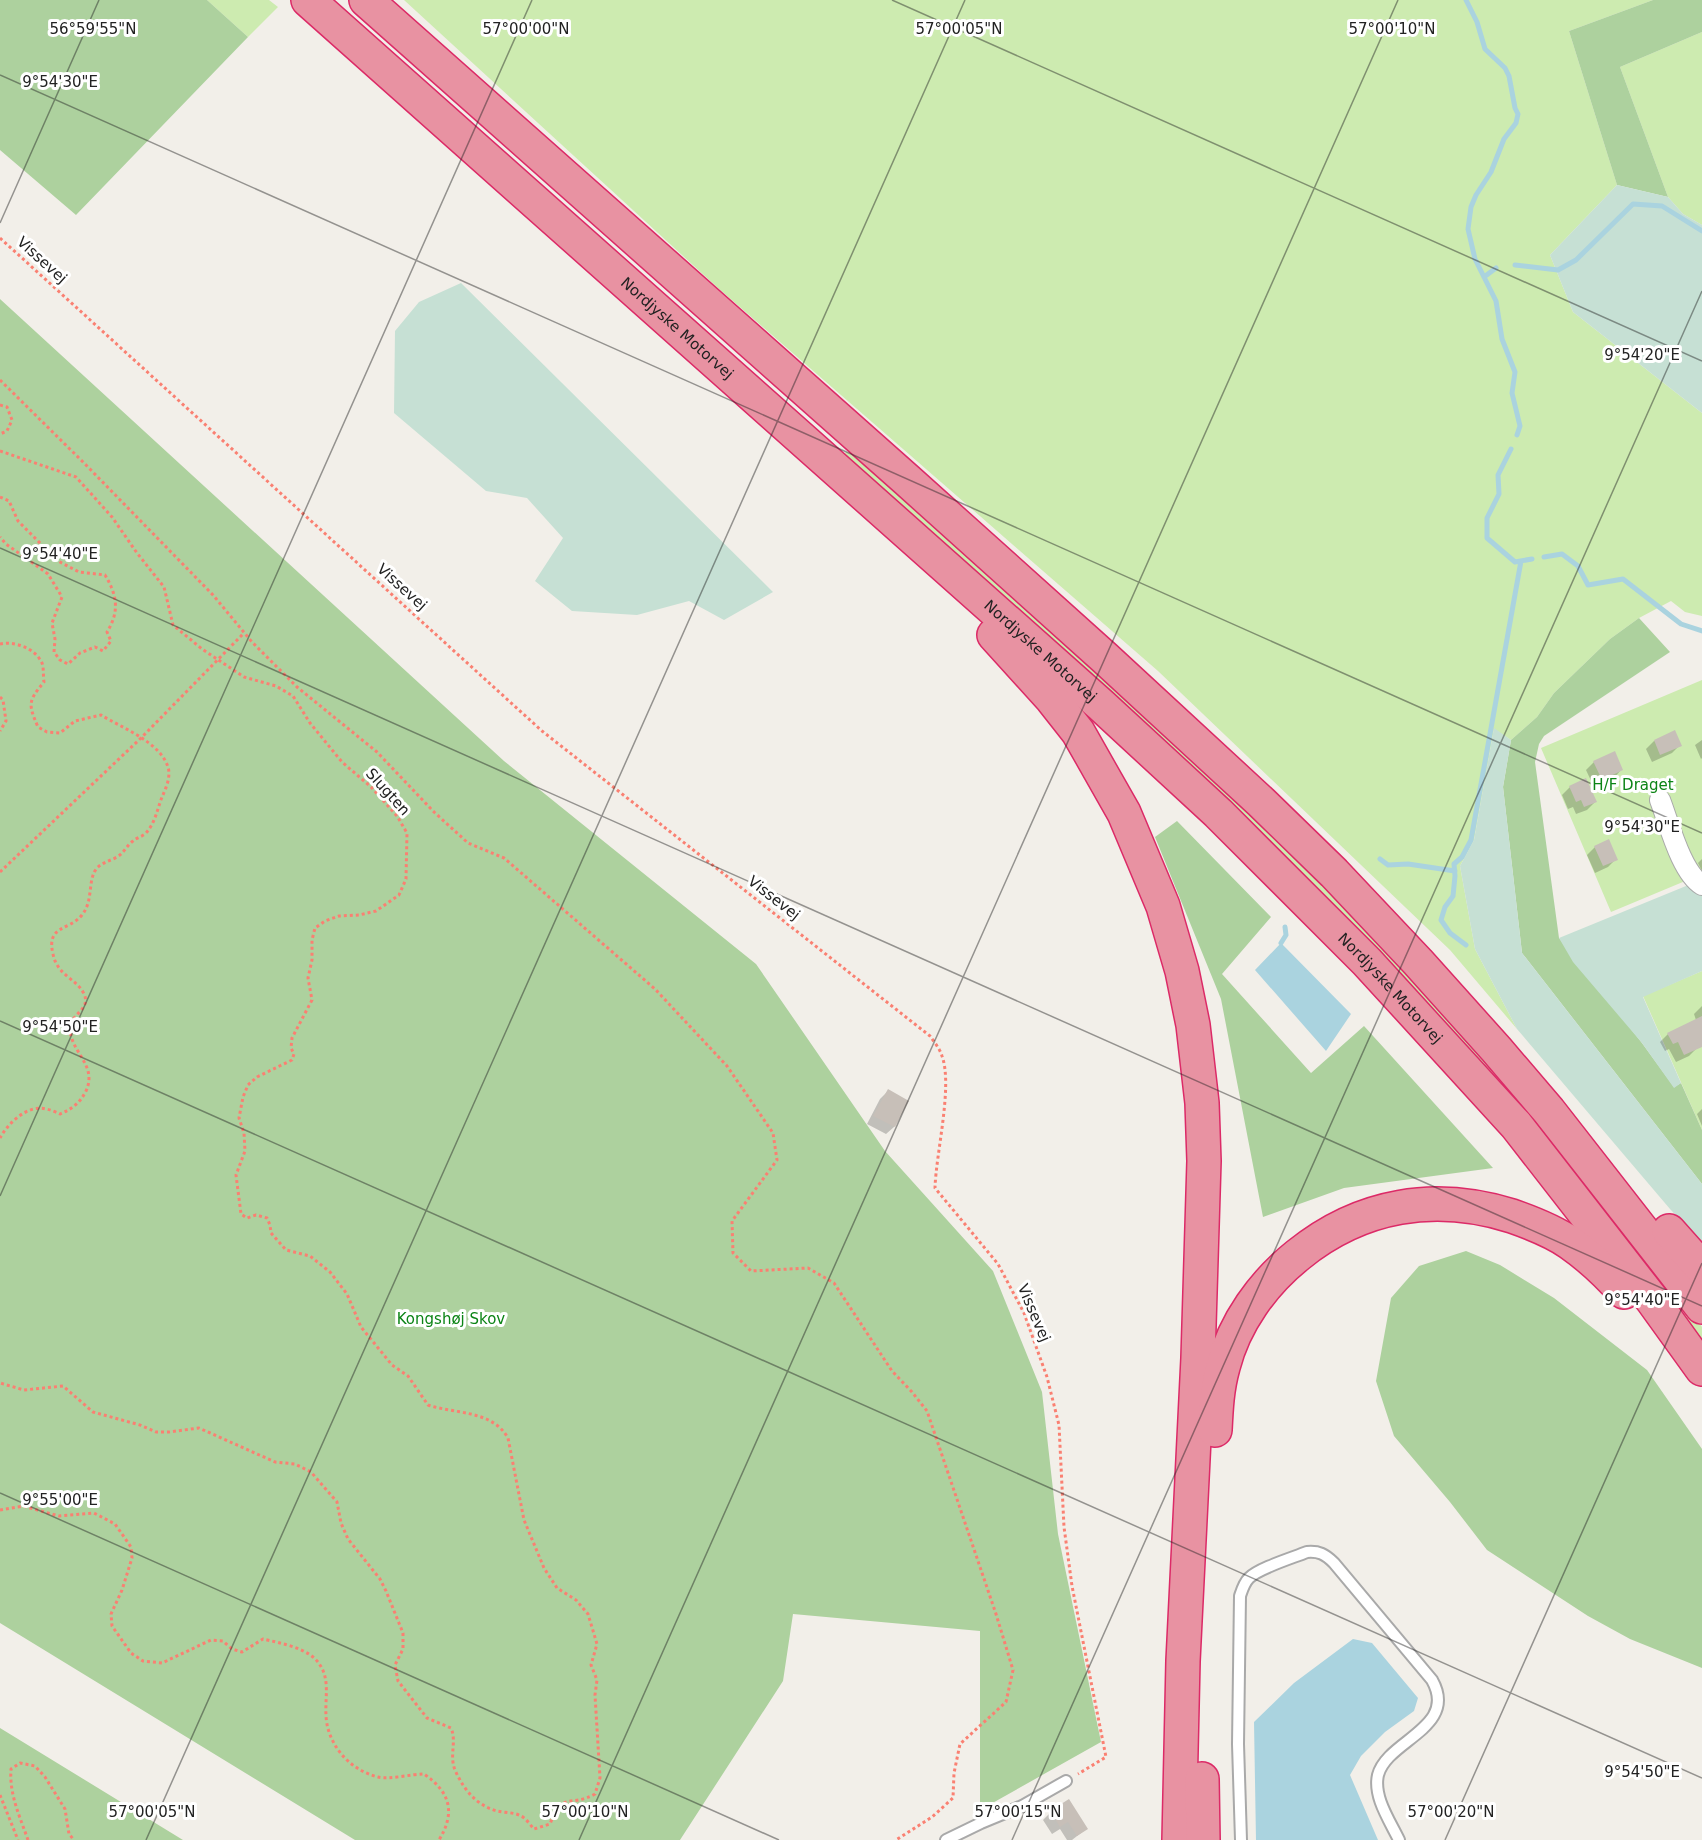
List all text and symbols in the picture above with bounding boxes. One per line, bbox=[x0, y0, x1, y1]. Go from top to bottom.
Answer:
text: 56°59'55"N bbox=[49, 20, 137, 38]
text: 57°00'00"N bbox=[482, 20, 570, 38]
text: 57°00'05"N bbox=[915, 20, 1003, 38]
text: 57°00'10"N bbox=[1348, 20, 1436, 38]
text: 9°54'30"E bbox=[22, 73, 98, 91]
street label: Vissevej bbox=[13, 233, 71, 287]
street label: Nordjyske Motorvej bbox=[617, 273, 737, 383]
text: 9°54'20"E bbox=[1604, 346, 1680, 364]
text: 9°54'40"E bbox=[22, 545, 98, 563]
street label: Vissevej bbox=[373, 560, 431, 614]
street label: Nordjyske Motorvej bbox=[980, 596, 1100, 706]
street label: Slugten bbox=[362, 765, 414, 819]
park label: H/F Draget bbox=[1592, 776, 1674, 794]
text: 9°54'30"E bbox=[1604, 818, 1680, 836]
street label: Vissevej bbox=[744, 872, 804, 924]
street label: Nordjyske Motorvej bbox=[1334, 929, 1446, 1047]
text: 9°54'50"E bbox=[22, 1018, 98, 1036]
street label: Vissevej bbox=[1014, 1281, 1054, 1345]
text: 9°54'40"E bbox=[1604, 1291, 1680, 1309]
park label: Kongshøj Skov bbox=[397, 1310, 505, 1328]
text: 9°55'00"E bbox=[22, 1491, 98, 1509]
text: 9°54'50"E bbox=[1604, 1763, 1680, 1781]
text: 57°00'05"N bbox=[108, 1803, 196, 1821]
text: 57°00'10"N bbox=[541, 1803, 629, 1821]
text: 57°00'15"N bbox=[974, 1803, 1062, 1821]
text: 57°00'20"N bbox=[1407, 1803, 1495, 1821]

